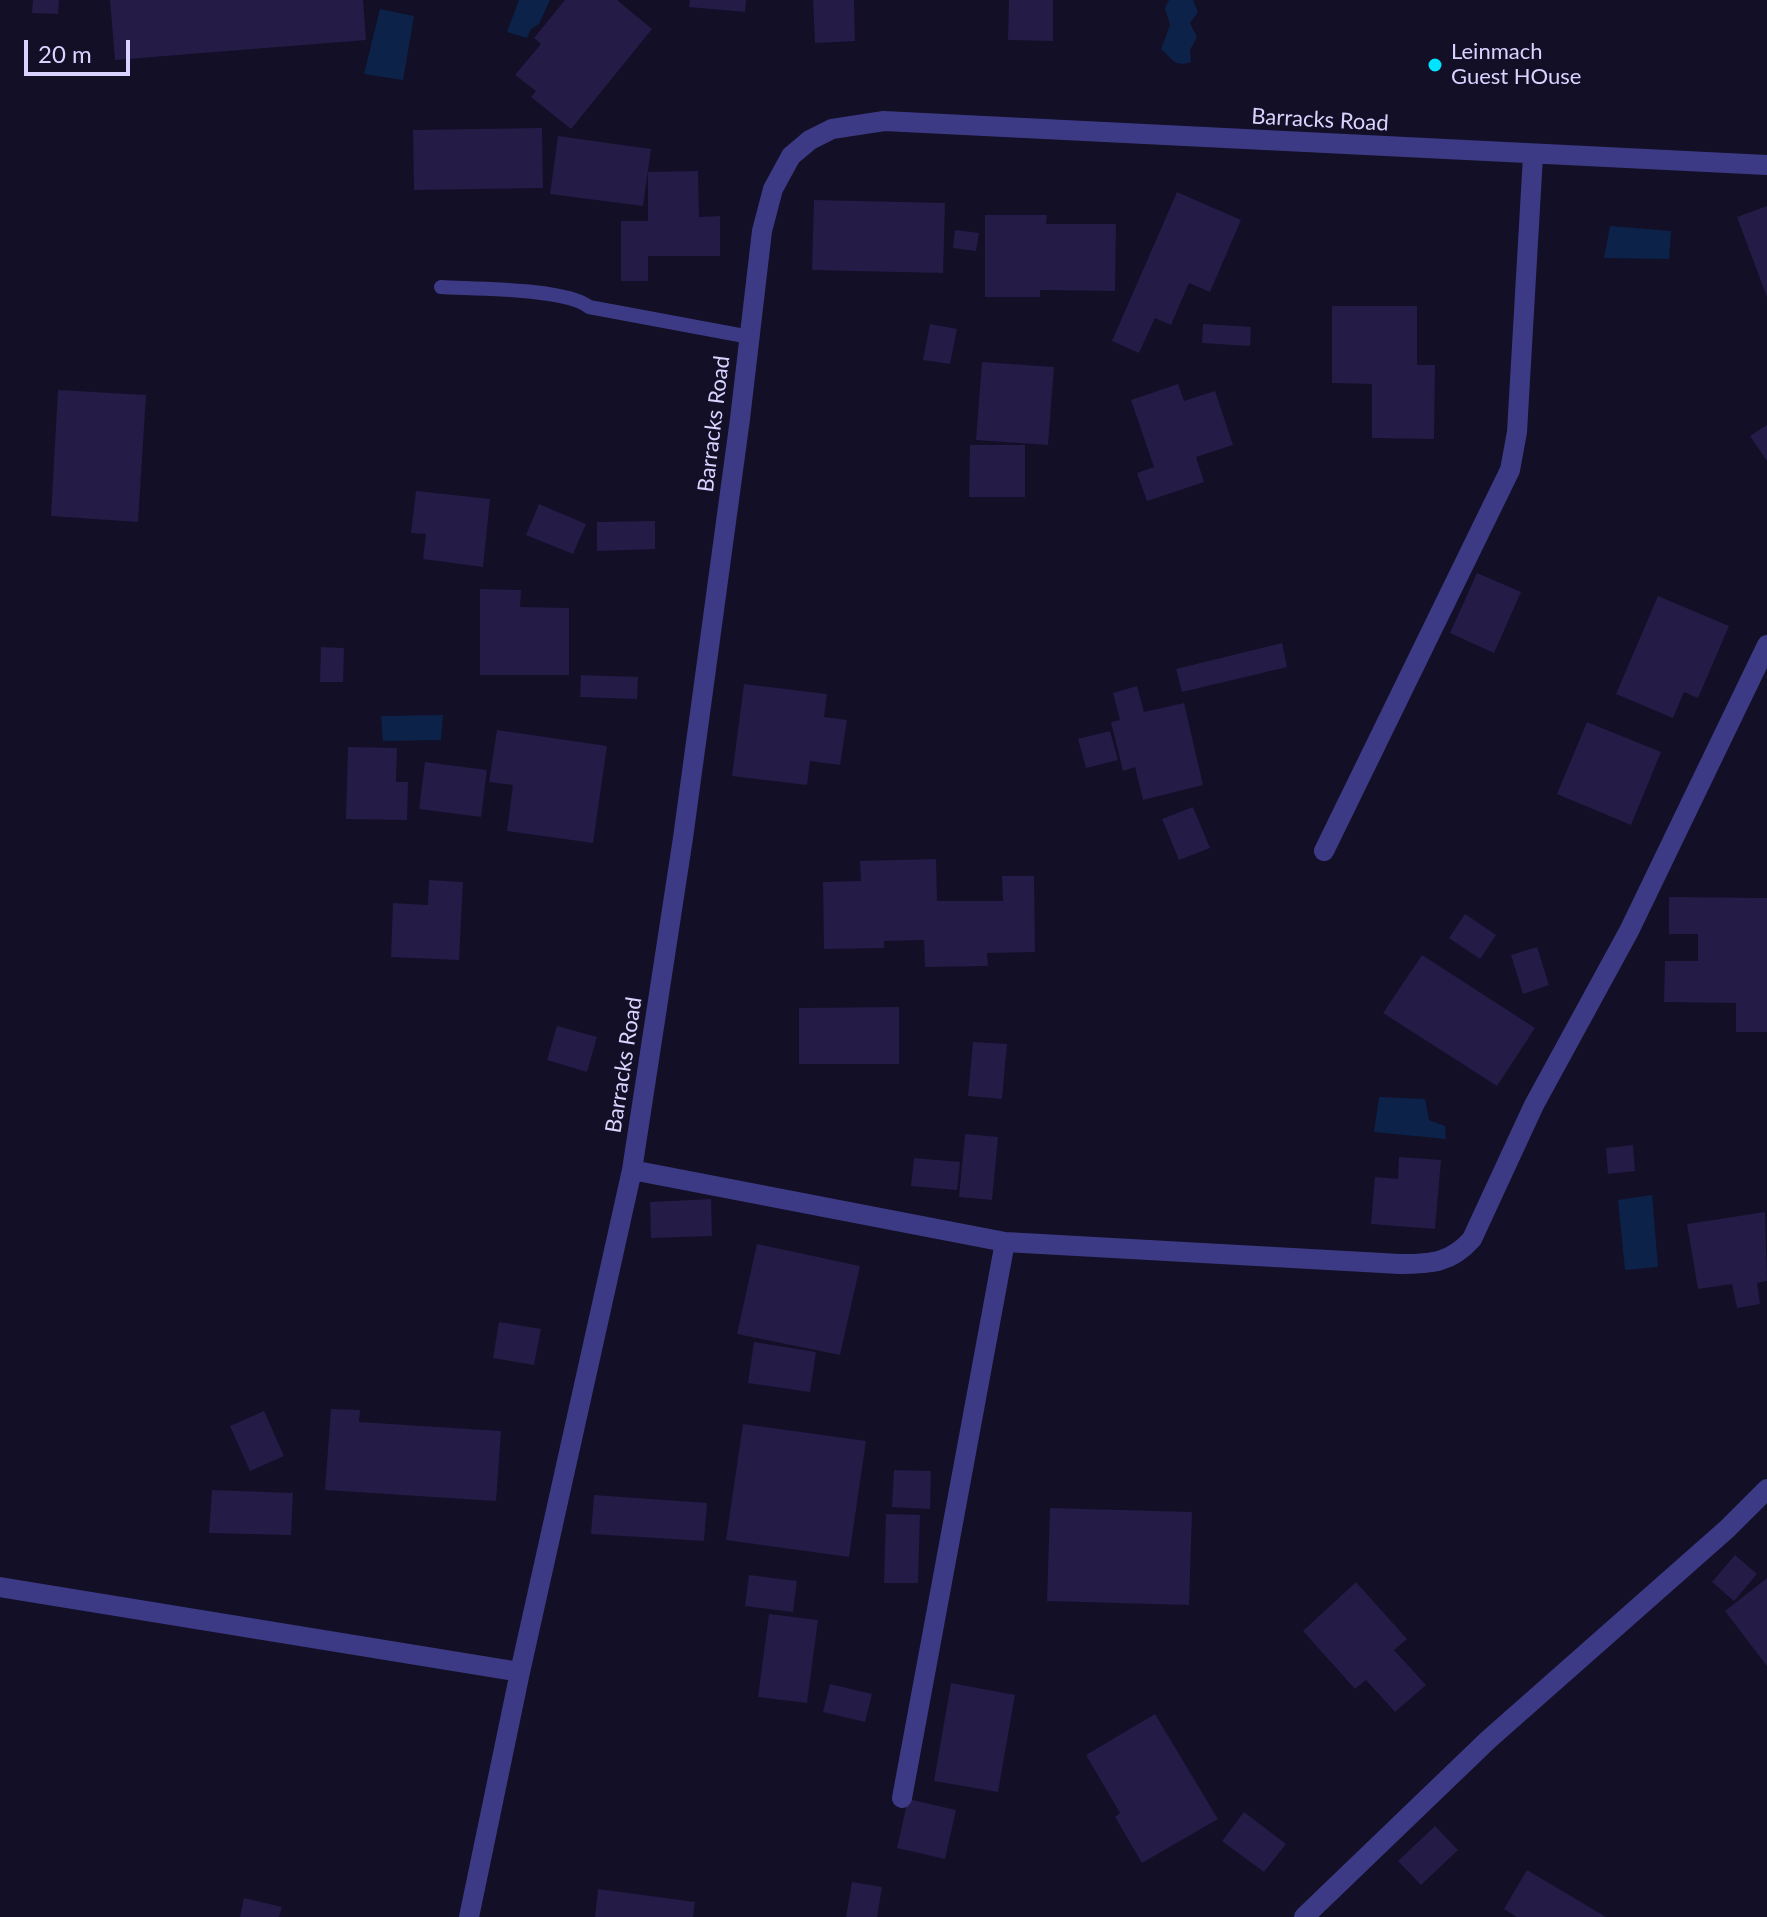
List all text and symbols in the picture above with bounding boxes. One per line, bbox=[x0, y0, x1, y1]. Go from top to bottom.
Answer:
scale bar bbox=[28, 24, 134, 74]
text: 20 m bbox=[38, 39, 92, 68]
place label: Leinmach Guest HOuse bbox=[1451, 39, 1581, 90]
marker: Leinmach Guest HOuse bbox=[1426, 56, 1444, 74]
street label: Barracks Road bbox=[1251, 103, 1389, 137]
street label: Barracks Road bbox=[693, 354, 735, 494]
street label: Barracks Road bbox=[600, 995, 648, 1135]

